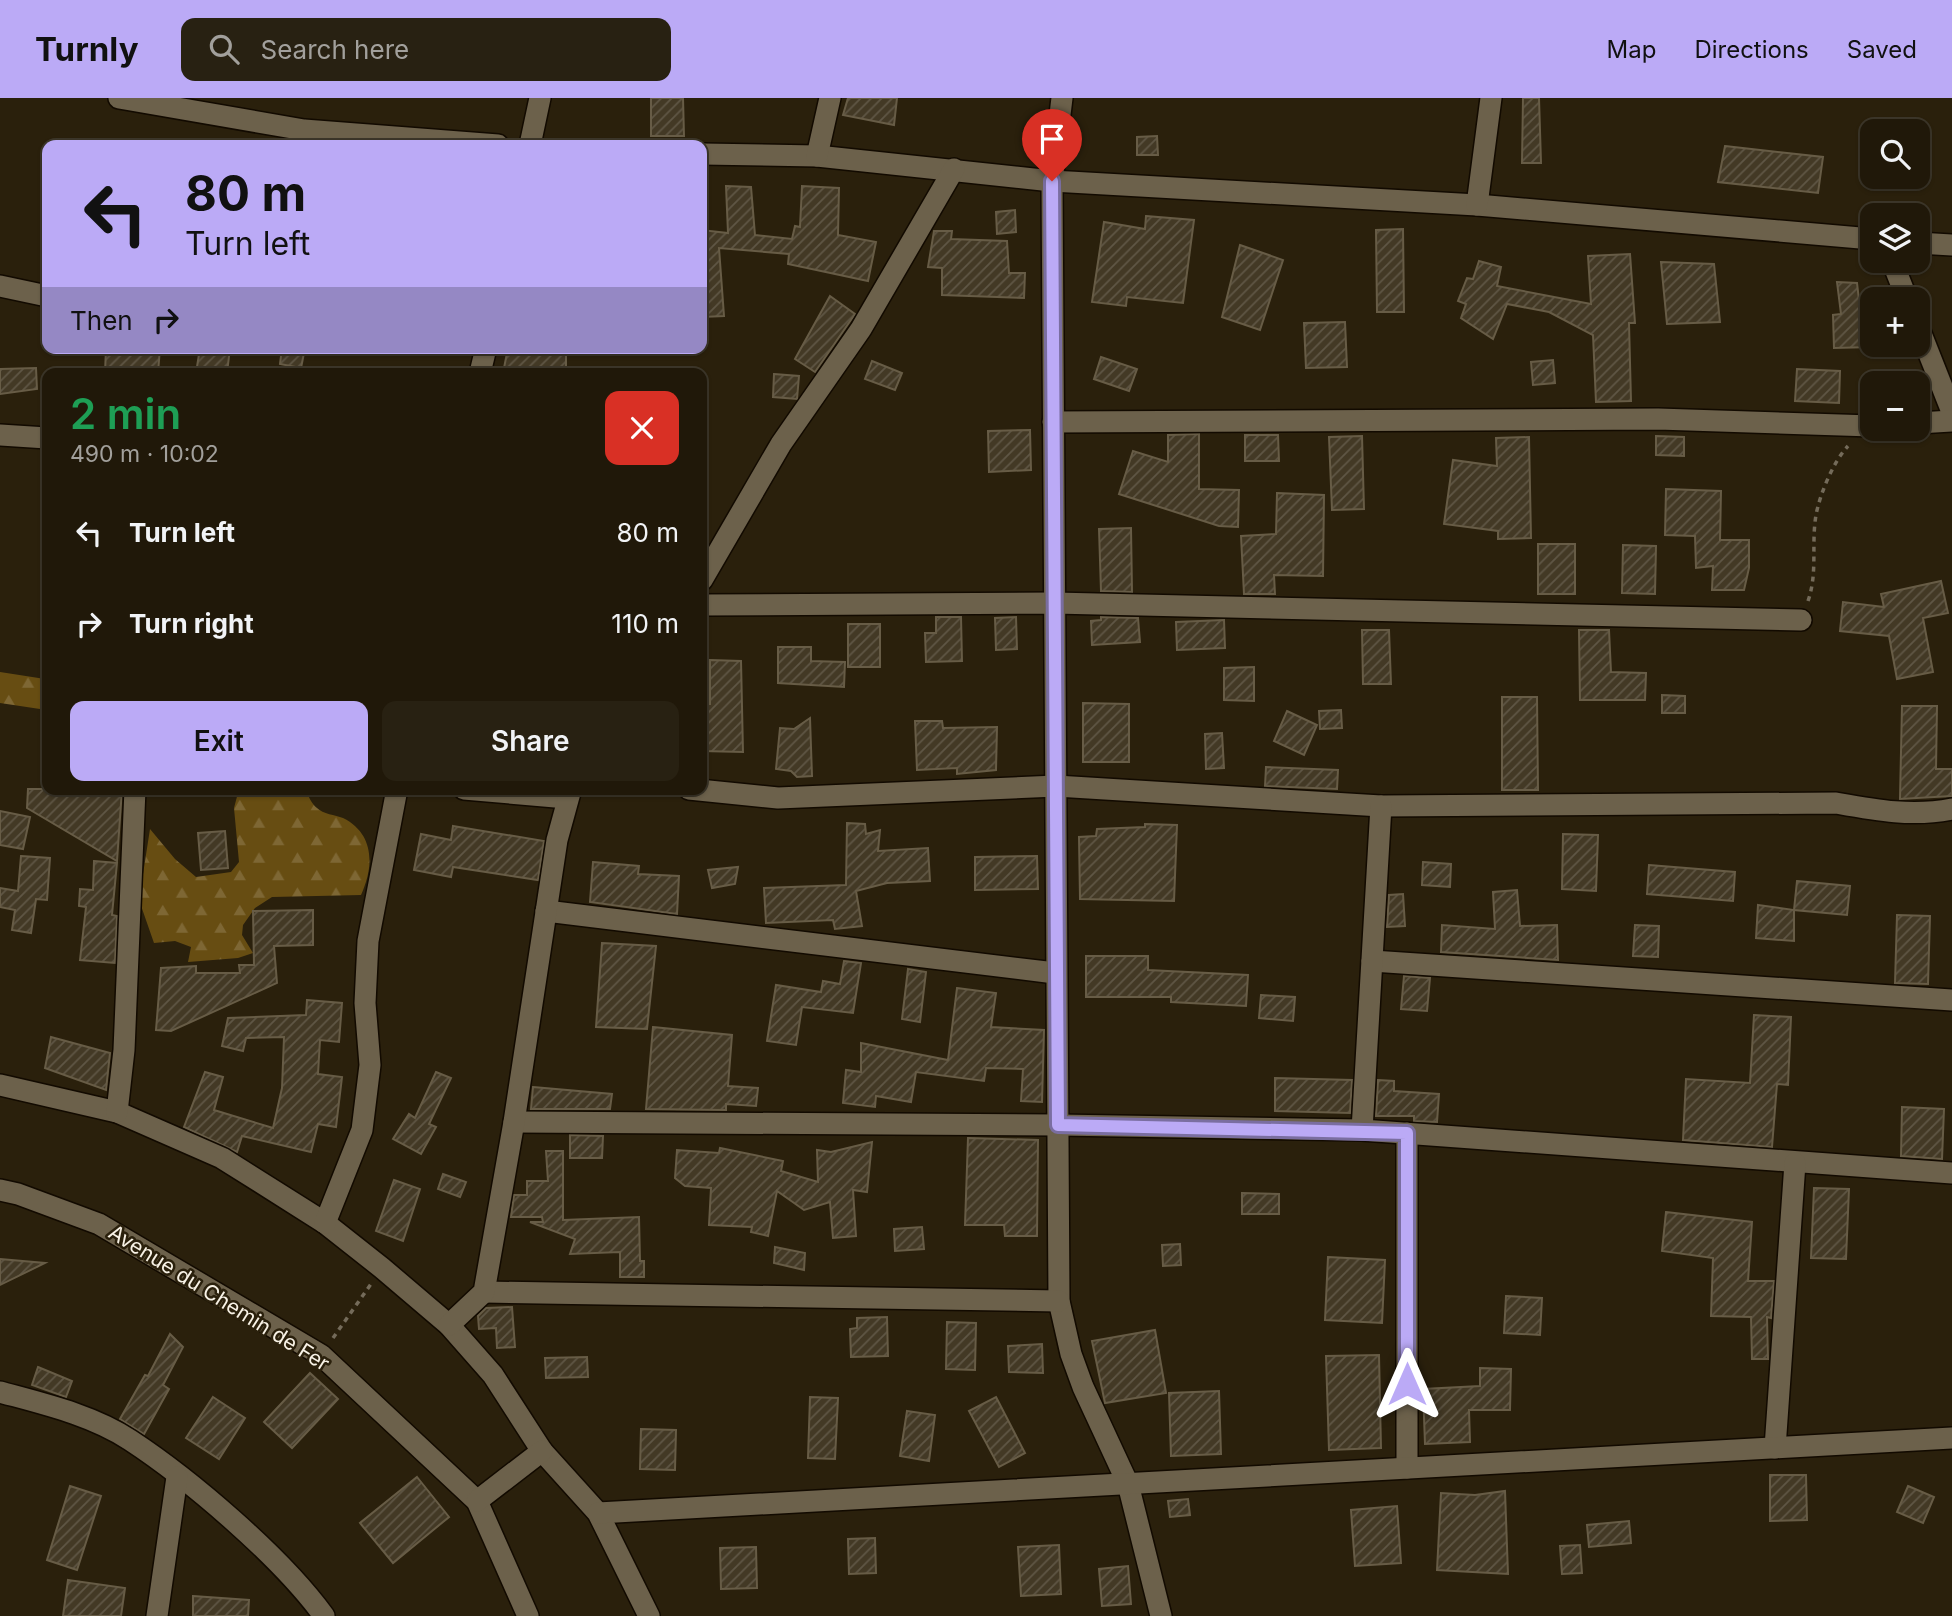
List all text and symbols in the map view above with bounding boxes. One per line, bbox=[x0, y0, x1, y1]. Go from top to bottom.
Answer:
search box bbox=[181, 18, 671, 81]
text: Turnly bbox=[35, 29, 139, 69]
icon: search bbox=[205, 30, 243, 68]
text: Search here bbox=[261, 34, 409, 65]
text: Map bbox=[1607, 35, 1656, 64]
text: Directions bbox=[1694, 35, 1809, 64]
text: Saved bbox=[1847, 35, 1917, 64]
pin bbox=[1022, 109, 1082, 181]
map controls bbox=[1860, 119, 1930, 441]
button: search bbox=[1860, 119, 1930, 189]
icon: arrive bbox=[1033, 120, 1071, 158]
text: 80 m bbox=[185, 164, 306, 223]
icon: left bbox=[70, 168, 161, 259]
button: layers bbox=[1860, 203, 1930, 273]
text: Turn left bbox=[185, 224, 310, 263]
button: + bbox=[1860, 287, 1930, 357]
icon: right bbox=[147, 301, 185, 339]
text: Then bbox=[70, 305, 133, 336]
button: − bbox=[1860, 371, 1930, 441]
text: 2 min bbox=[70, 388, 181, 439]
button: close bbox=[605, 391, 679, 465]
text: 490 m · 10:02 bbox=[70, 440, 219, 468]
icon: left bbox=[70, 514, 108, 552]
text: Turn left bbox=[129, 517, 235, 548]
text: 80 m bbox=[616, 517, 679, 548]
icon: right bbox=[70, 605, 108, 643]
text: Turn right bbox=[129, 608, 254, 639]
text: 110 m bbox=[611, 608, 679, 639]
button: Exit bbox=[70, 701, 368, 781]
button: Share bbox=[382, 701, 679, 781]
street label: Avenue du Chemin de Fer bbox=[104, 1219, 334, 1376]
position arrow bbox=[1370, 1347, 1444, 1421]

